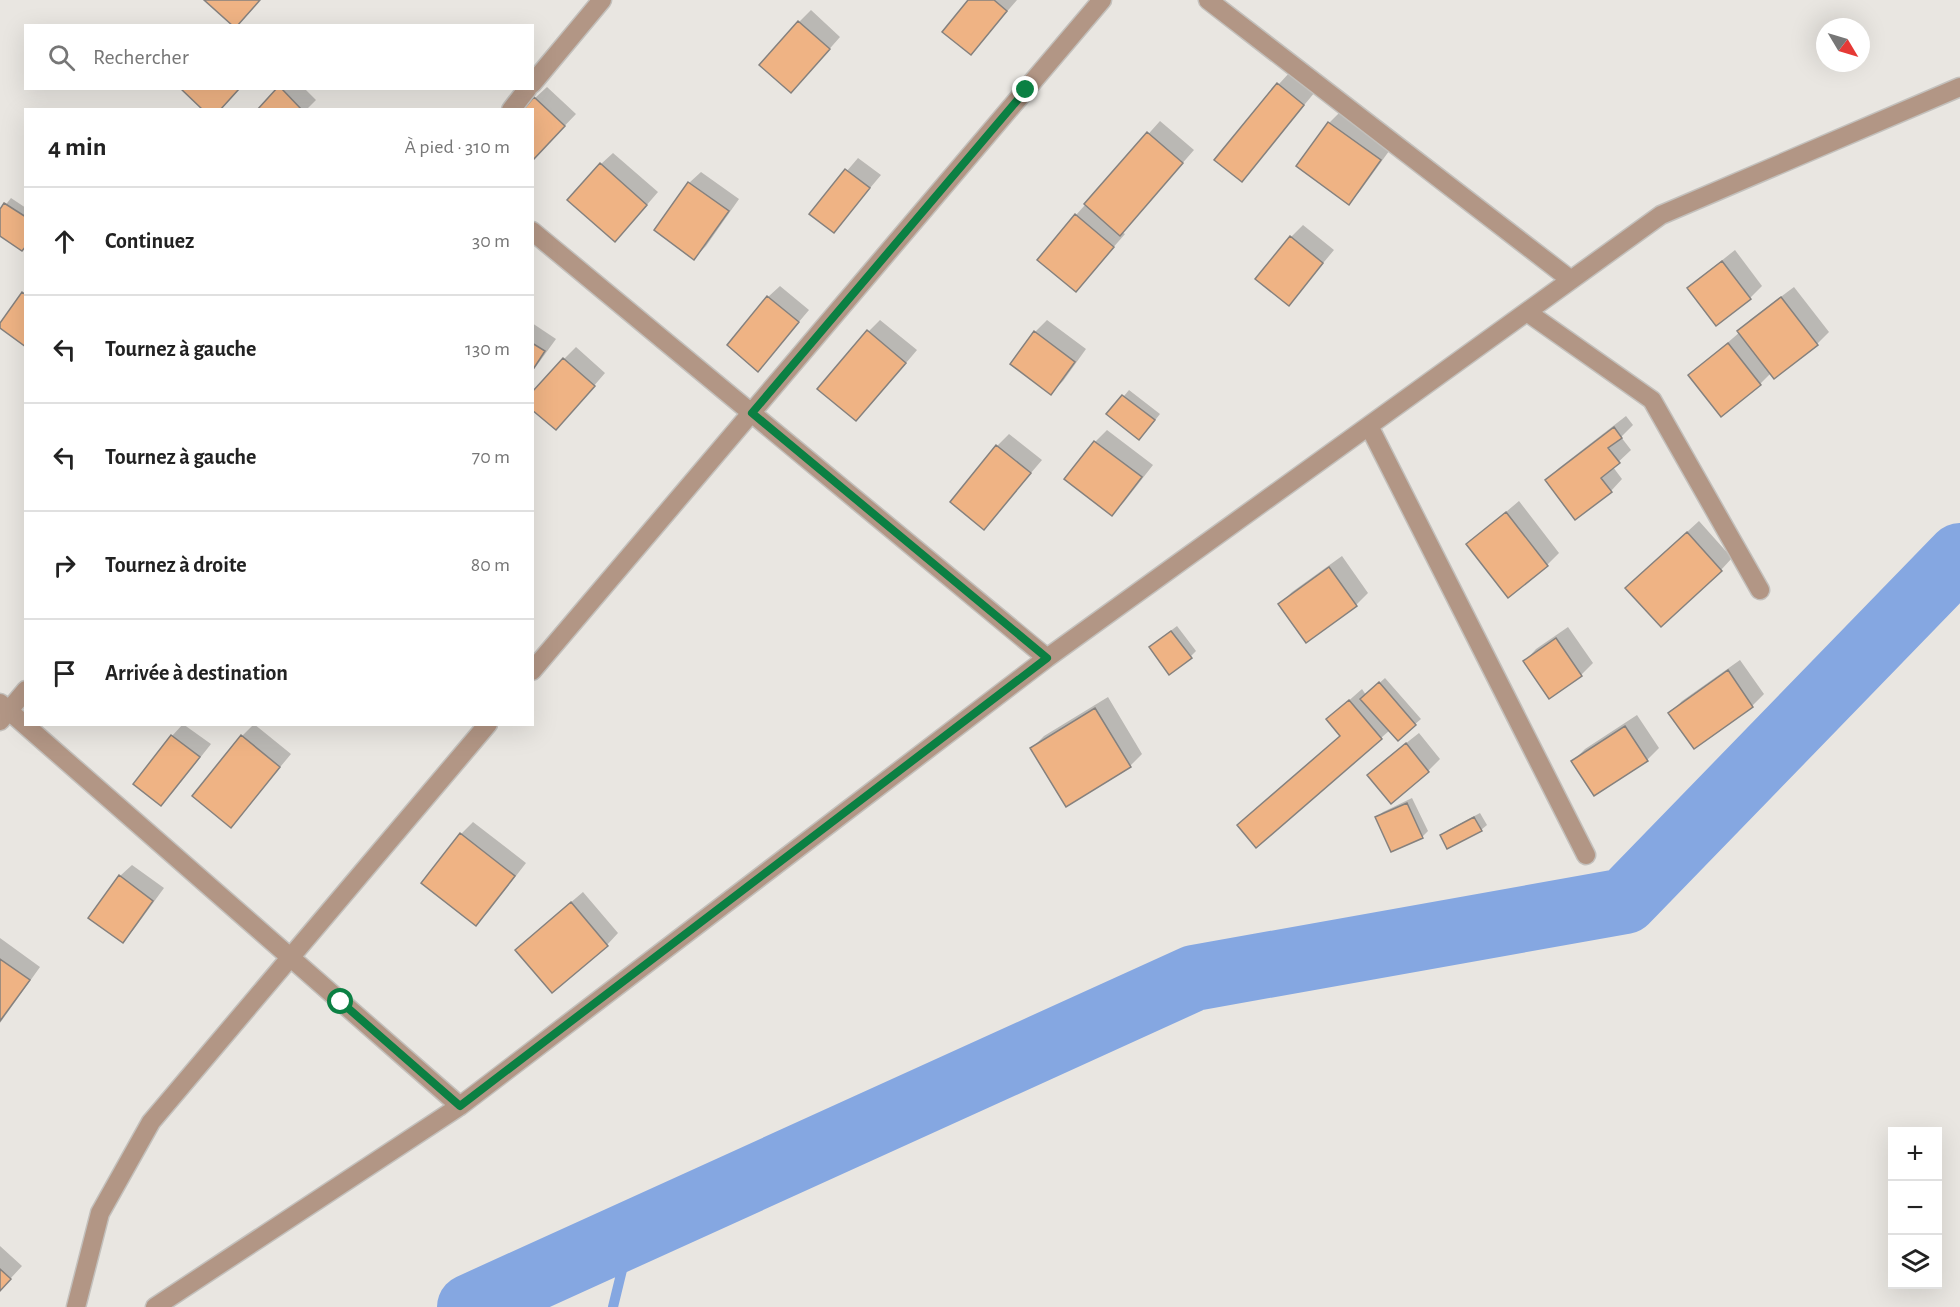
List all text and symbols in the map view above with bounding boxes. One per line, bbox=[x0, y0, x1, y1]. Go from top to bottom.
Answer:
north arrow bbox=[1816, 18, 1870, 72]
search box bbox=[24, 24, 534, 90]
icon: search bbox=[45, 41, 78, 74]
text: Rechercher bbox=[93, 46, 189, 68]
route end bbox=[1012, 76, 1038, 102]
text: 4 min bbox=[48, 134, 107, 160]
text: À pied · 310 m bbox=[404, 137, 510, 157]
icon: ahead bbox=[48, 225, 81, 258]
text: Continuez bbox=[105, 230, 194, 252]
text: 30 m bbox=[472, 231, 510, 251]
icon: left bbox=[48, 333, 81, 366]
text: Tournez à gauche bbox=[105, 338, 256, 360]
text: 130 m bbox=[465, 339, 510, 359]
icon: left bbox=[48, 441, 81, 474]
text: Tournez à gauche bbox=[105, 446, 256, 468]
text: 70 m bbox=[472, 447, 510, 467]
icon: right bbox=[48, 549, 81, 582]
text: Tournez à droite bbox=[105, 554, 247, 576]
text: 80 m bbox=[471, 555, 510, 575]
icon: arrive bbox=[48, 657, 81, 690]
text: Arrivée à destination bbox=[105, 662, 288, 684]
route start bbox=[327, 988, 353, 1014]
map controls bbox=[1888, 1127, 1942, 1289]
button: + bbox=[1888, 1127, 1942, 1181]
button: − bbox=[1888, 1181, 1942, 1235]
button: layers bbox=[1888, 1235, 1942, 1289]

